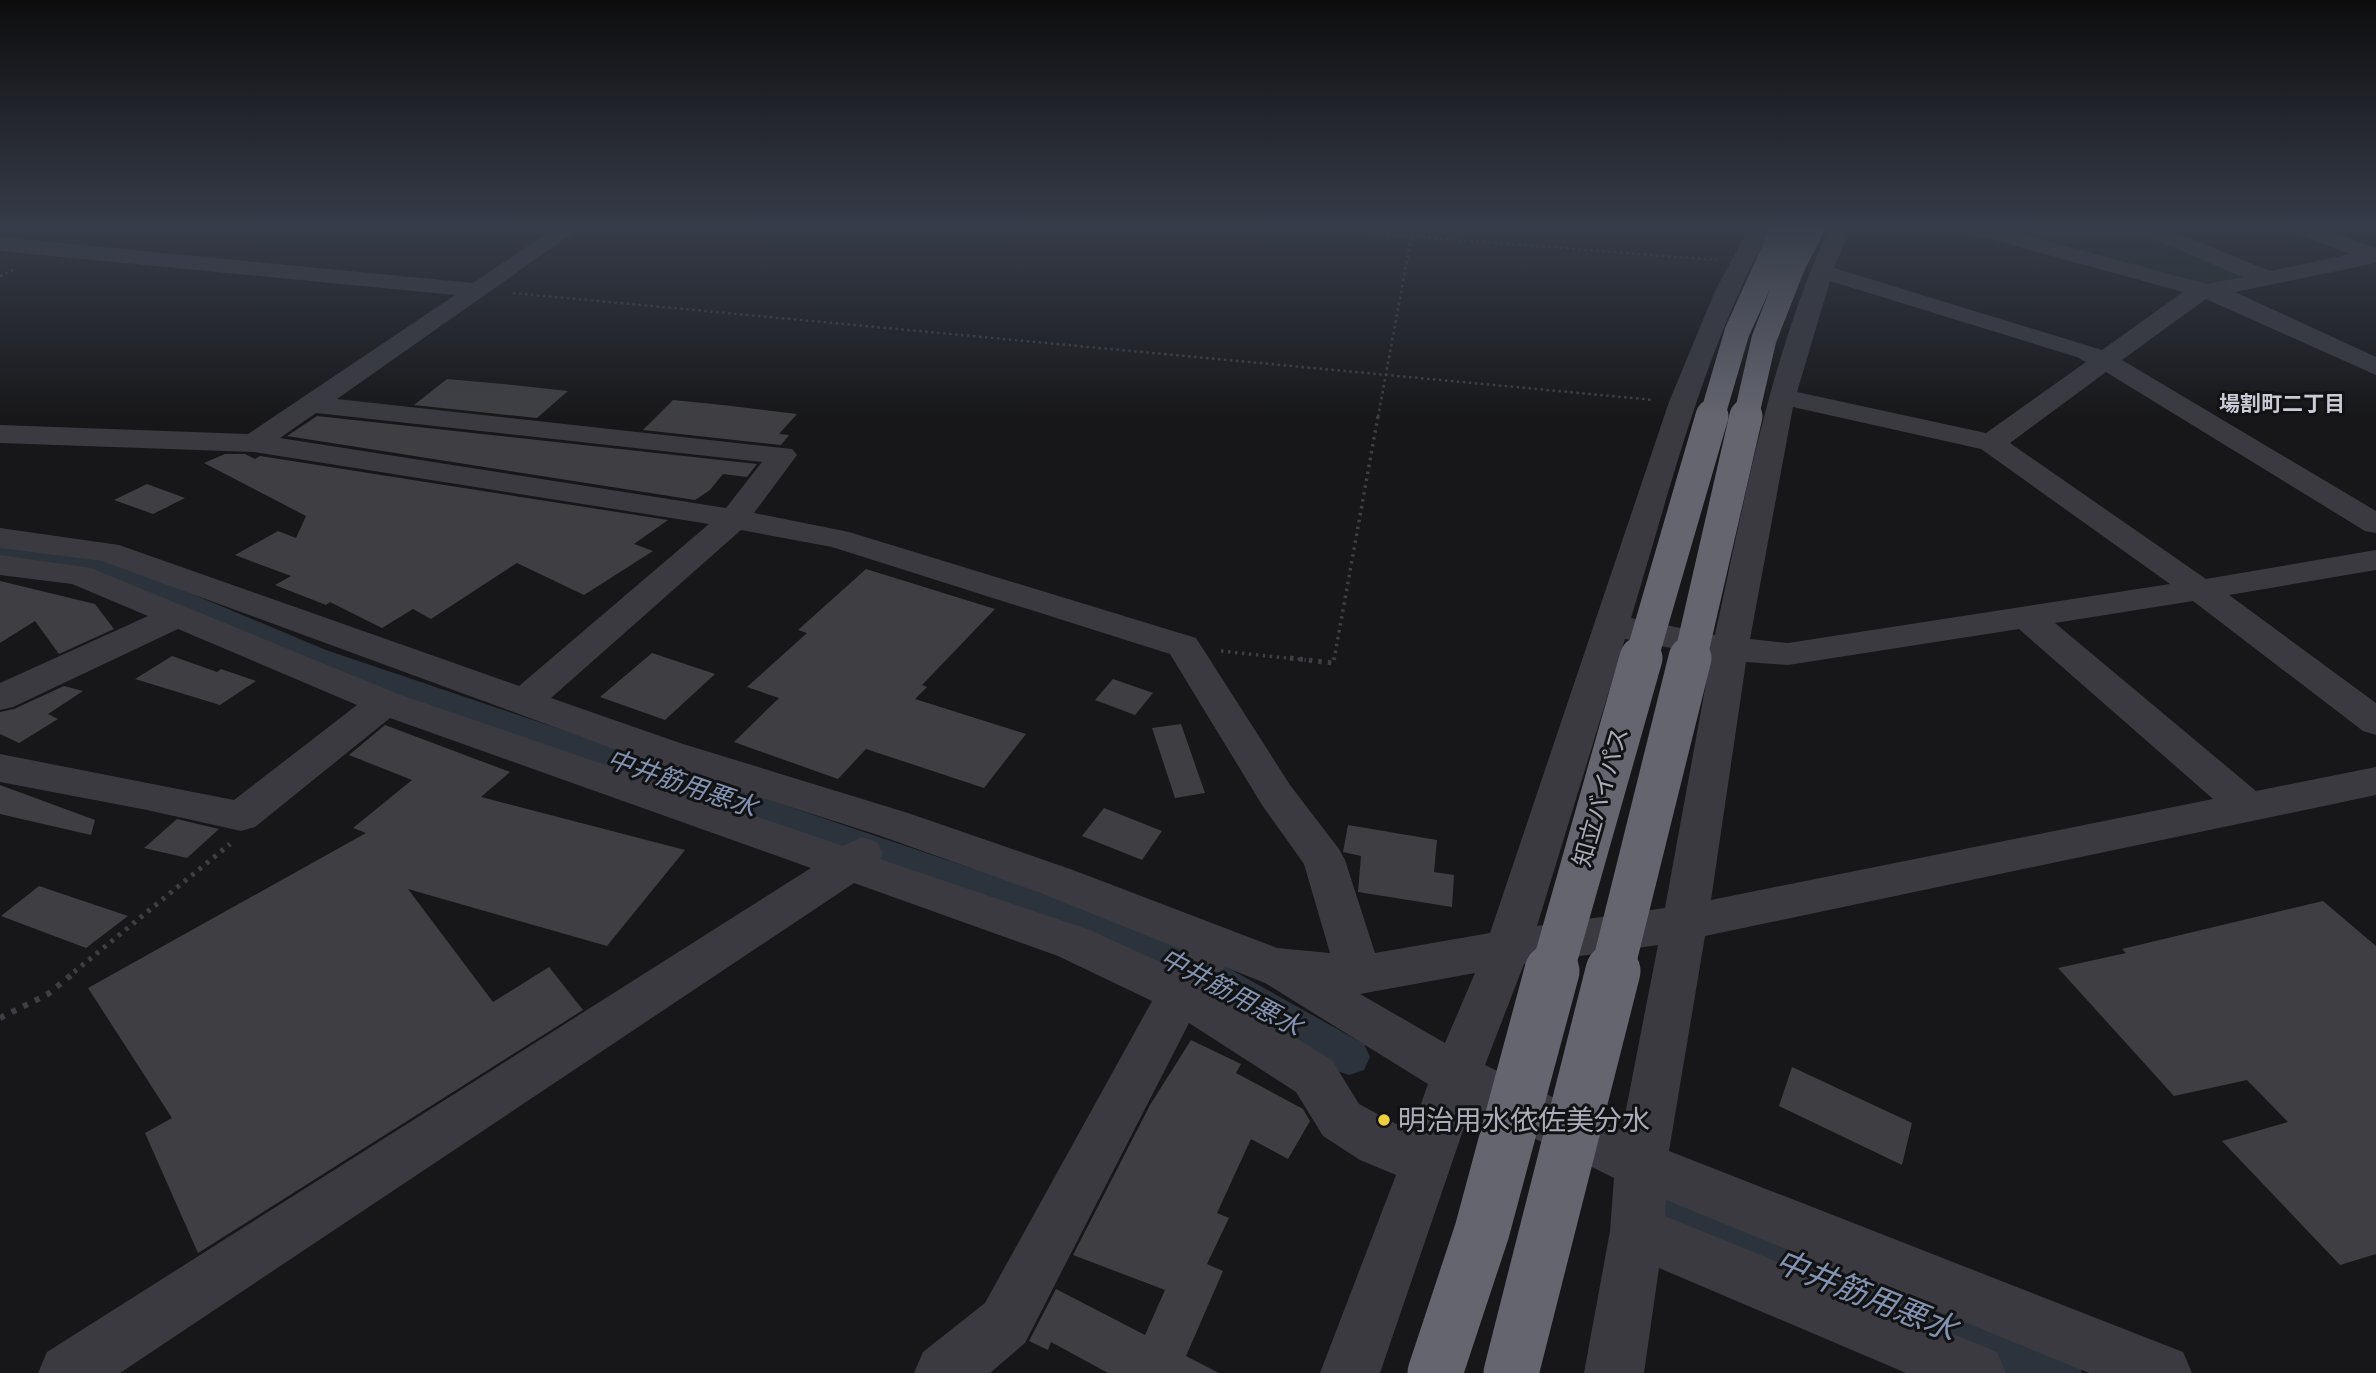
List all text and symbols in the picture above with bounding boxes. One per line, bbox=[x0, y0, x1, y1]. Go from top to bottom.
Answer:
district label: 場割町二丁目 bbox=[2219, 389, 2345, 419]
street label: 知立バイパス bbox=[1564, 723, 1637, 871]
water label: 中井筋用悪水 bbox=[602, 740, 765, 827]
water label: 中井筋用悪水 bbox=[1153, 939, 1311, 1047]
place label: 明治用水依佐美分水 bbox=[1398, 1100, 1650, 1141]
marker: 明治用水依佐美分水 bbox=[1376, 1112, 1392, 1128]
water label: 中井筋用悪水 bbox=[1768, 1238, 1966, 1353]

